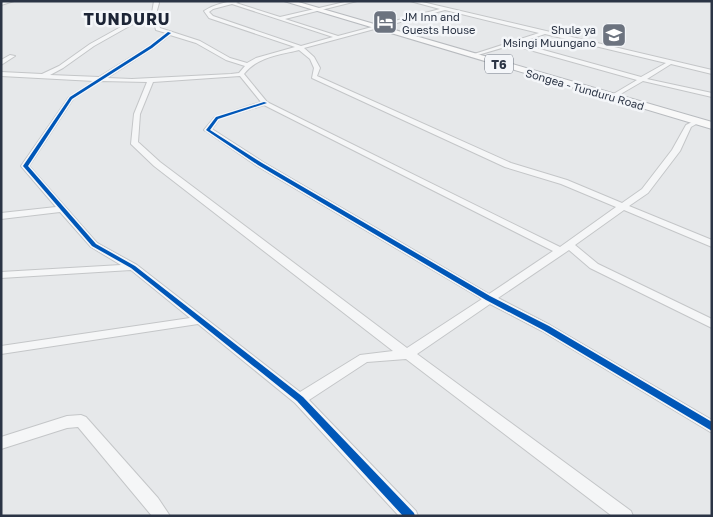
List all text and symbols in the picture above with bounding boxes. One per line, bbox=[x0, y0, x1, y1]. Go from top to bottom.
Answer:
district label: TUNDURU bbox=[84, 9, 170, 29]
hotel icon: JM Inn and Guests House bbox=[372, 9, 398, 35]
place label: JM Inn and Guests House bbox=[402, 10, 475, 36]
school or university icon: Shule ya Msingi Muungano bbox=[601, 22, 627, 48]
place label: Shule ya Msingi Muungano bbox=[503, 23, 596, 49]
road number: T6 bbox=[485, 54, 513, 74]
street label: Songea - Tunduru Road bbox=[524, 66, 646, 112]

